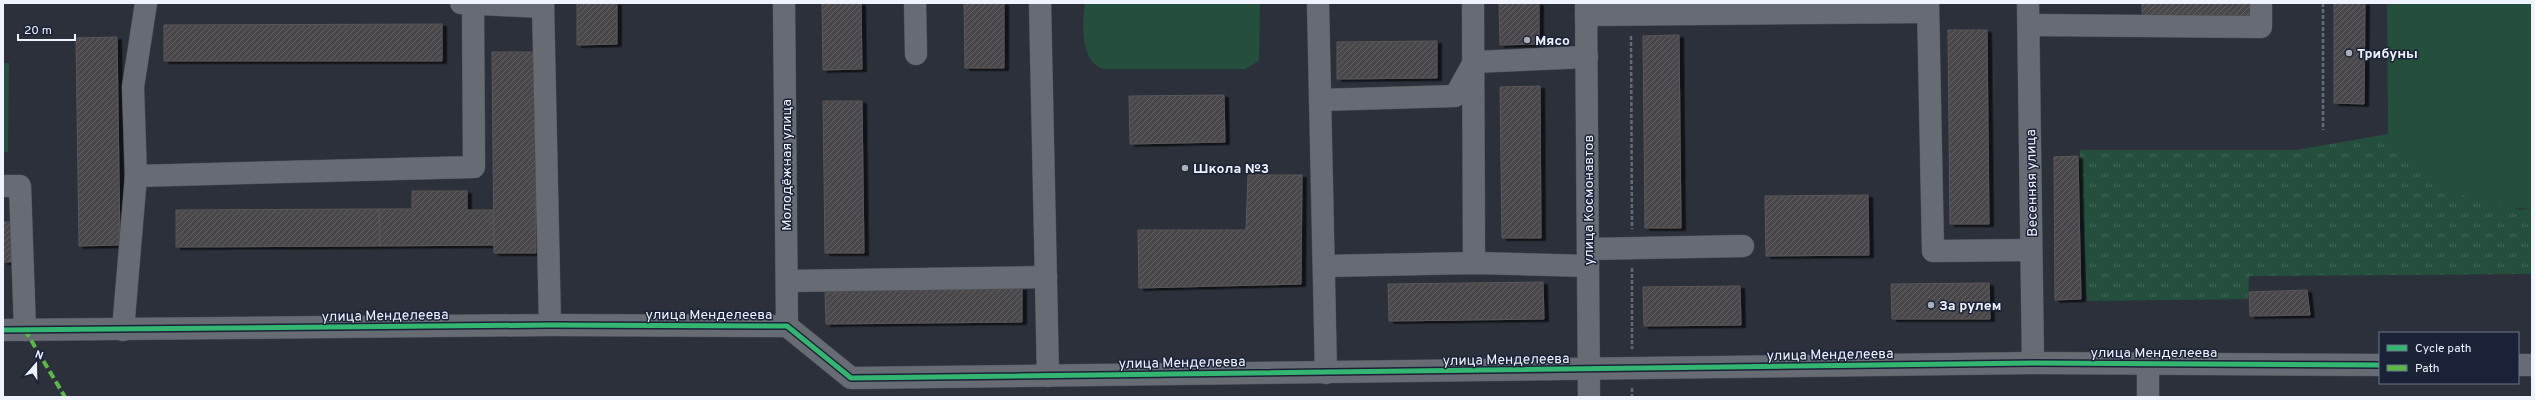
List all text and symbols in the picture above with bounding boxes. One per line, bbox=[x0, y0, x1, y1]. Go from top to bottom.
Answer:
scale bar bbox=[18, 16, 75, 42]
text: 20 m bbox=[24, 23, 52, 39]
place label: Мясо bbox=[1535, 33, 1570, 50]
marker: Мясо bbox=[1522, 35, 1532, 45]
place label: Трибуны bbox=[2357, 46, 2418, 63]
marker: Трибуны bbox=[2344, 48, 2354, 58]
street label: Молодёжная улица bbox=[779, 99, 796, 231]
street label: Весенняя улица bbox=[2023, 129, 2042, 237]
street label: улица Космонавтов bbox=[1581, 135, 1598, 265]
place label: Школа №3 bbox=[1193, 161, 1269, 178]
marker: Школа №3 bbox=[1180, 163, 1190, 173]
place label: За рулем bbox=[1939, 298, 2001, 315]
marker: За рулем bbox=[1926, 300, 1936, 310]
street label: улица Менделеева bbox=[321, 307, 449, 326]
street label: улица Менделеева bbox=[646, 307, 772, 324]
legend bbox=[2379, 332, 2519, 384]
text: Cycle path bbox=[2415, 341, 2472, 357]
north arrow bbox=[16, 344, 56, 384]
street label: улица Менделеева bbox=[2091, 345, 2217, 362]
street label: улица Менделеева bbox=[1766, 346, 1894, 365]
text: N bbox=[33, 348, 45, 363]
street label: улица Менделеева bbox=[1442, 351, 1570, 370]
street label: улица Менделеева bbox=[1118, 354, 1246, 373]
text: Path bbox=[2415, 361, 2440, 377]

